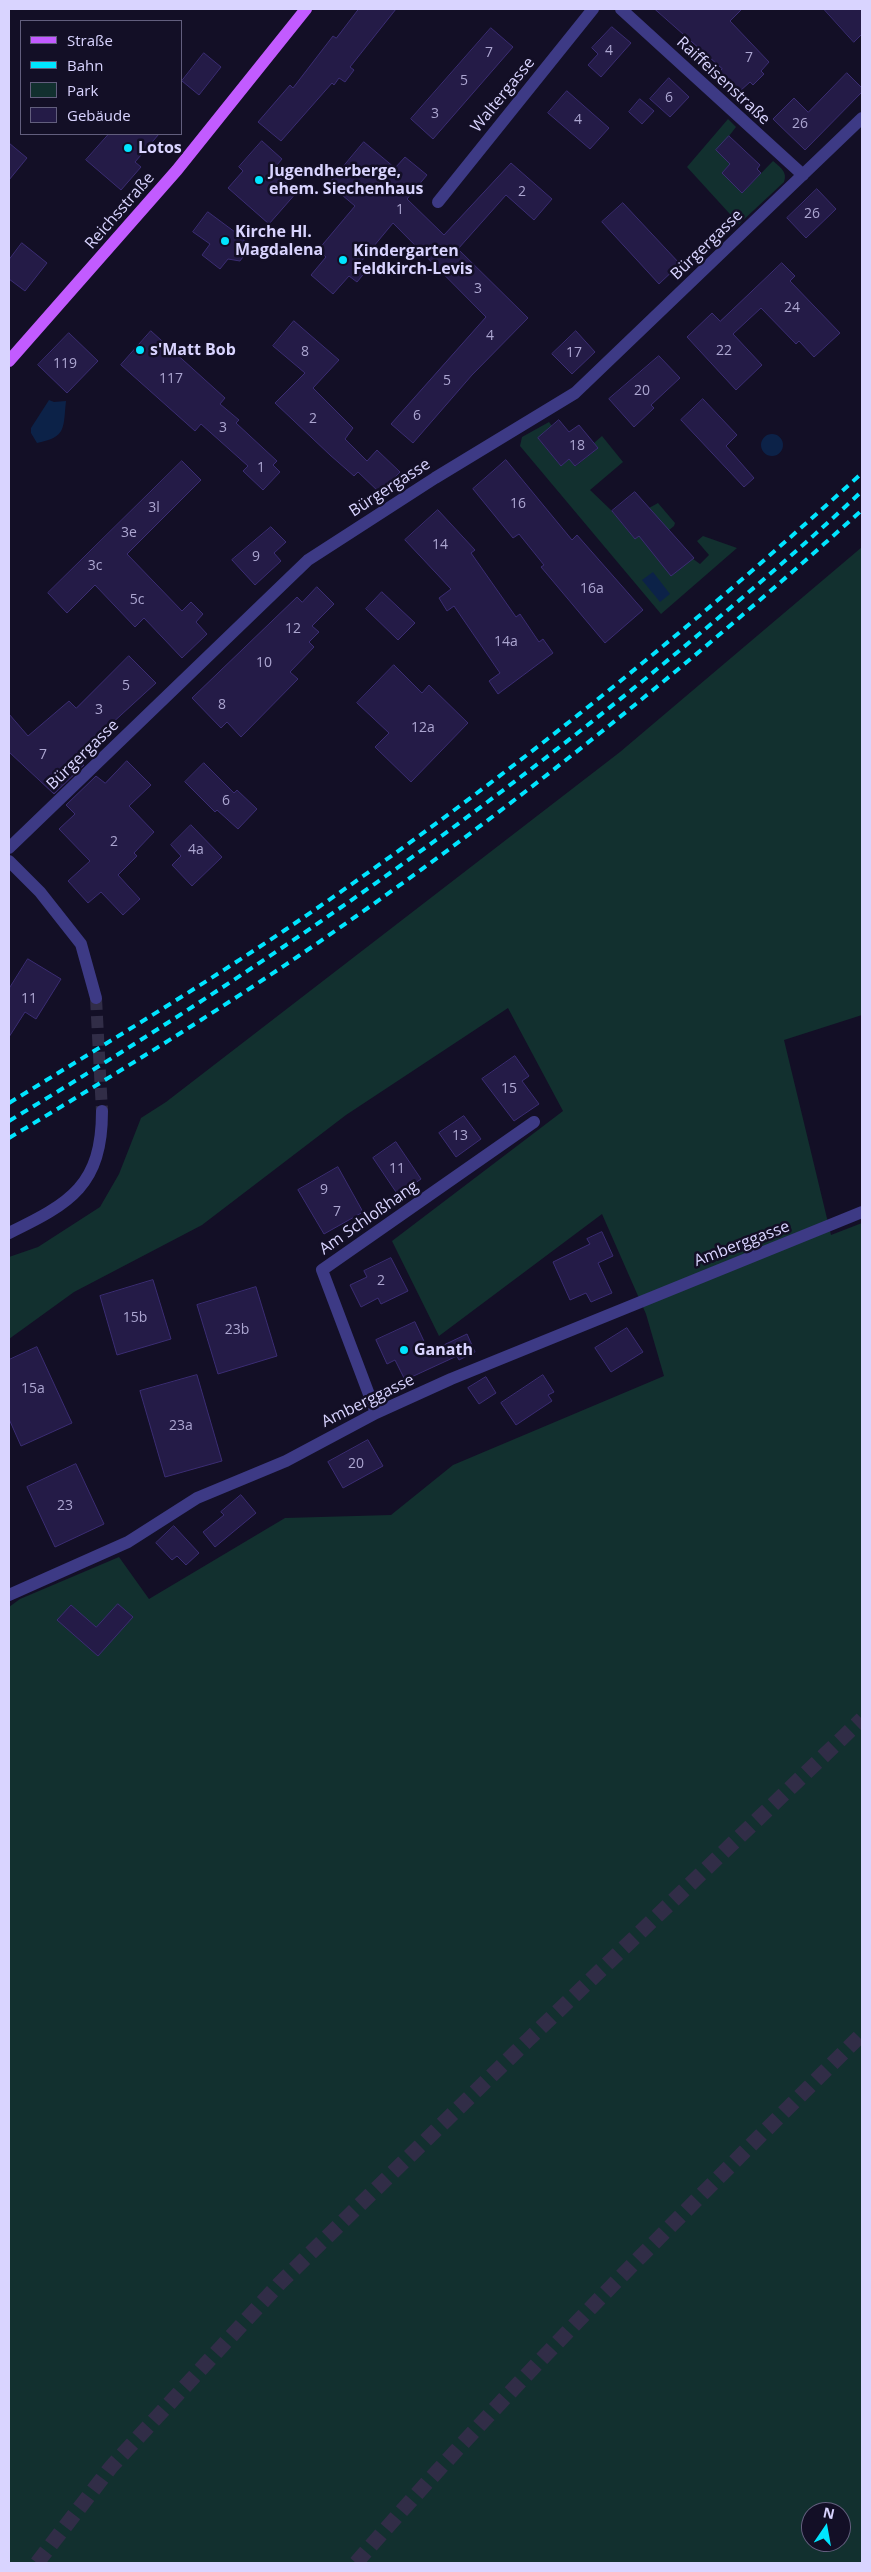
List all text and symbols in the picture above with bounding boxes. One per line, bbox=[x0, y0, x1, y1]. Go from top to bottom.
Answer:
legend bbox=[20, 20, 182, 135]
text: Straße bbox=[67, 30, 113, 50]
street label: Raiffeisenstraße bbox=[672, 33, 774, 129]
house number: 4 bbox=[605, 43, 613, 59]
house number: 7 bbox=[485, 45, 493, 61]
house number: 7 bbox=[745, 50, 753, 66]
street label: Waltergasse bbox=[467, 54, 539, 136]
text: Bahn bbox=[67, 55, 103, 75]
house number: 5 bbox=[460, 73, 468, 89]
text: Park bbox=[67, 80, 98, 100]
house number: 6 bbox=[665, 90, 673, 106]
text: Gebäude bbox=[67, 105, 131, 125]
house number: 3 bbox=[431, 106, 439, 122]
house number: 4 bbox=[574, 112, 582, 128]
house number: 26 bbox=[792, 116, 808, 132]
place label: Lotos bbox=[138, 138, 182, 158]
marker: Lotos bbox=[122, 142, 134, 154]
place label: Jugendherberge, ehem. Siechenhaus bbox=[269, 161, 423, 199]
street label: Reichsstraße bbox=[81, 169, 159, 253]
marker: Jugendherberge, ehem. Siechenhaus bbox=[253, 174, 265, 186]
house number: 2 bbox=[518, 184, 526, 200]
house number: 1 bbox=[396, 202, 404, 218]
street label: Bürgergasse bbox=[667, 206, 747, 284]
house number: 26 bbox=[804, 206, 820, 222]
place label: Kirche Hl. Magdalena bbox=[235, 222, 323, 260]
marker: Kirche Hl. Magdalena bbox=[219, 235, 231, 247]
place label: Kindergarten Feldkirch-Levis bbox=[353, 241, 473, 279]
marker: Kindergarten Feldkirch-Levis bbox=[337, 254, 349, 266]
house number: 3 bbox=[474, 281, 482, 297]
house number: 24 bbox=[784, 300, 800, 316]
house number: 4 bbox=[486, 328, 494, 344]
place label: s'Matt Bob bbox=[150, 340, 236, 360]
house number: 22 bbox=[716, 343, 732, 359]
marker: s'Matt Bob bbox=[134, 344, 146, 356]
house number: 8 bbox=[301, 344, 309, 360]
house number: 17 bbox=[566, 345, 582, 361]
house number: 119 bbox=[53, 356, 77, 372]
house number: 117 bbox=[159, 371, 183, 387]
house number: 5 bbox=[443, 373, 451, 389]
house number: 20 bbox=[634, 383, 650, 399]
house number: 6 bbox=[413, 408, 421, 424]
house number: 2 bbox=[309, 411, 317, 427]
house number: 3 bbox=[219, 420, 227, 436]
house number: 18 bbox=[569, 438, 585, 454]
street label: Bürgergasse bbox=[346, 455, 434, 521]
house number: 1 bbox=[257, 460, 265, 476]
house number: 16 bbox=[510, 496, 526, 512]
house number: 3l bbox=[148, 500, 160, 516]
house number: 3e bbox=[121, 525, 137, 541]
house number: 14 bbox=[432, 537, 448, 553]
house number: 9 bbox=[252, 549, 260, 565]
house number: 3c bbox=[88, 558, 102, 574]
house number: 16a bbox=[580, 581, 604, 597]
house number: 5c bbox=[130, 592, 144, 608]
house number: 12 bbox=[285, 621, 301, 637]
house number: 14a bbox=[494, 634, 518, 650]
house number: 10 bbox=[256, 655, 272, 671]
house number: 5 bbox=[122, 678, 130, 694]
house number: 8 bbox=[218, 697, 226, 713]
house number: 3 bbox=[95, 702, 103, 718]
street label: Bürgergasse bbox=[43, 716, 123, 794]
house number: 12a bbox=[411, 720, 435, 736]
house number: 7 bbox=[39, 747, 47, 763]
house number: 6 bbox=[222, 793, 230, 809]
house number: 2 bbox=[110, 834, 118, 850]
house number: 4a bbox=[188, 842, 204, 858]
house number: 11 bbox=[21, 991, 37, 1007]
house number: 15 bbox=[501, 1081, 517, 1097]
house number: 13 bbox=[452, 1128, 468, 1144]
house number: 11 bbox=[389, 1161, 405, 1177]
street label: Am Schloßhang bbox=[316, 1177, 422, 1259]
house number: 9 bbox=[320, 1182, 328, 1198]
house number: 7 bbox=[333, 1204, 341, 1220]
street label: Amberggasse bbox=[692, 1217, 792, 1271]
house number: 2 bbox=[377, 1273, 385, 1289]
house number: 15b bbox=[123, 1310, 147, 1326]
house number: 23b bbox=[225, 1322, 249, 1338]
place label: Ganath bbox=[414, 1340, 473, 1360]
marker: Ganath bbox=[398, 1344, 410, 1356]
street label: Amberggasse bbox=[319, 1370, 417, 1432]
house number: 15a bbox=[21, 1381, 45, 1397]
house number: 23a bbox=[169, 1418, 193, 1434]
house number: 20 bbox=[348, 1456, 364, 1472]
house number: 23 bbox=[57, 1498, 73, 1514]
north arrow bbox=[801, 2502, 851, 2552]
text: N bbox=[821, 2502, 837, 2523]

